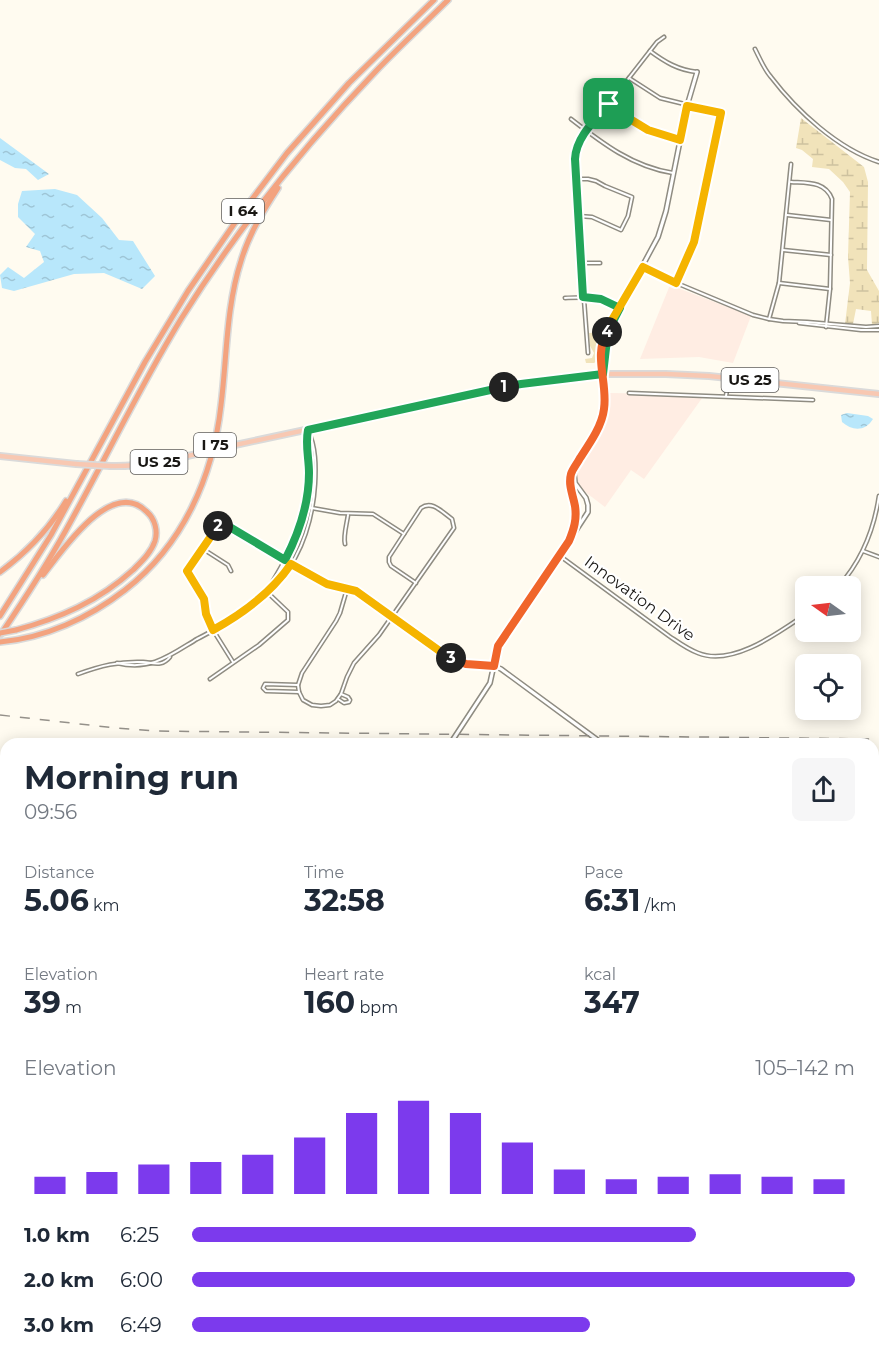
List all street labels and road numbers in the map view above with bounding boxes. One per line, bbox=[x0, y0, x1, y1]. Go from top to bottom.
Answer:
road number: I 64 bbox=[222, 199, 264, 223]
road number: US 25 bbox=[722, 368, 778, 392]
road number: I 75 bbox=[194, 433, 236, 457]
road number: US 25 bbox=[130, 450, 188, 474]
street label: Innovation Drive bbox=[581, 552, 699, 645]

